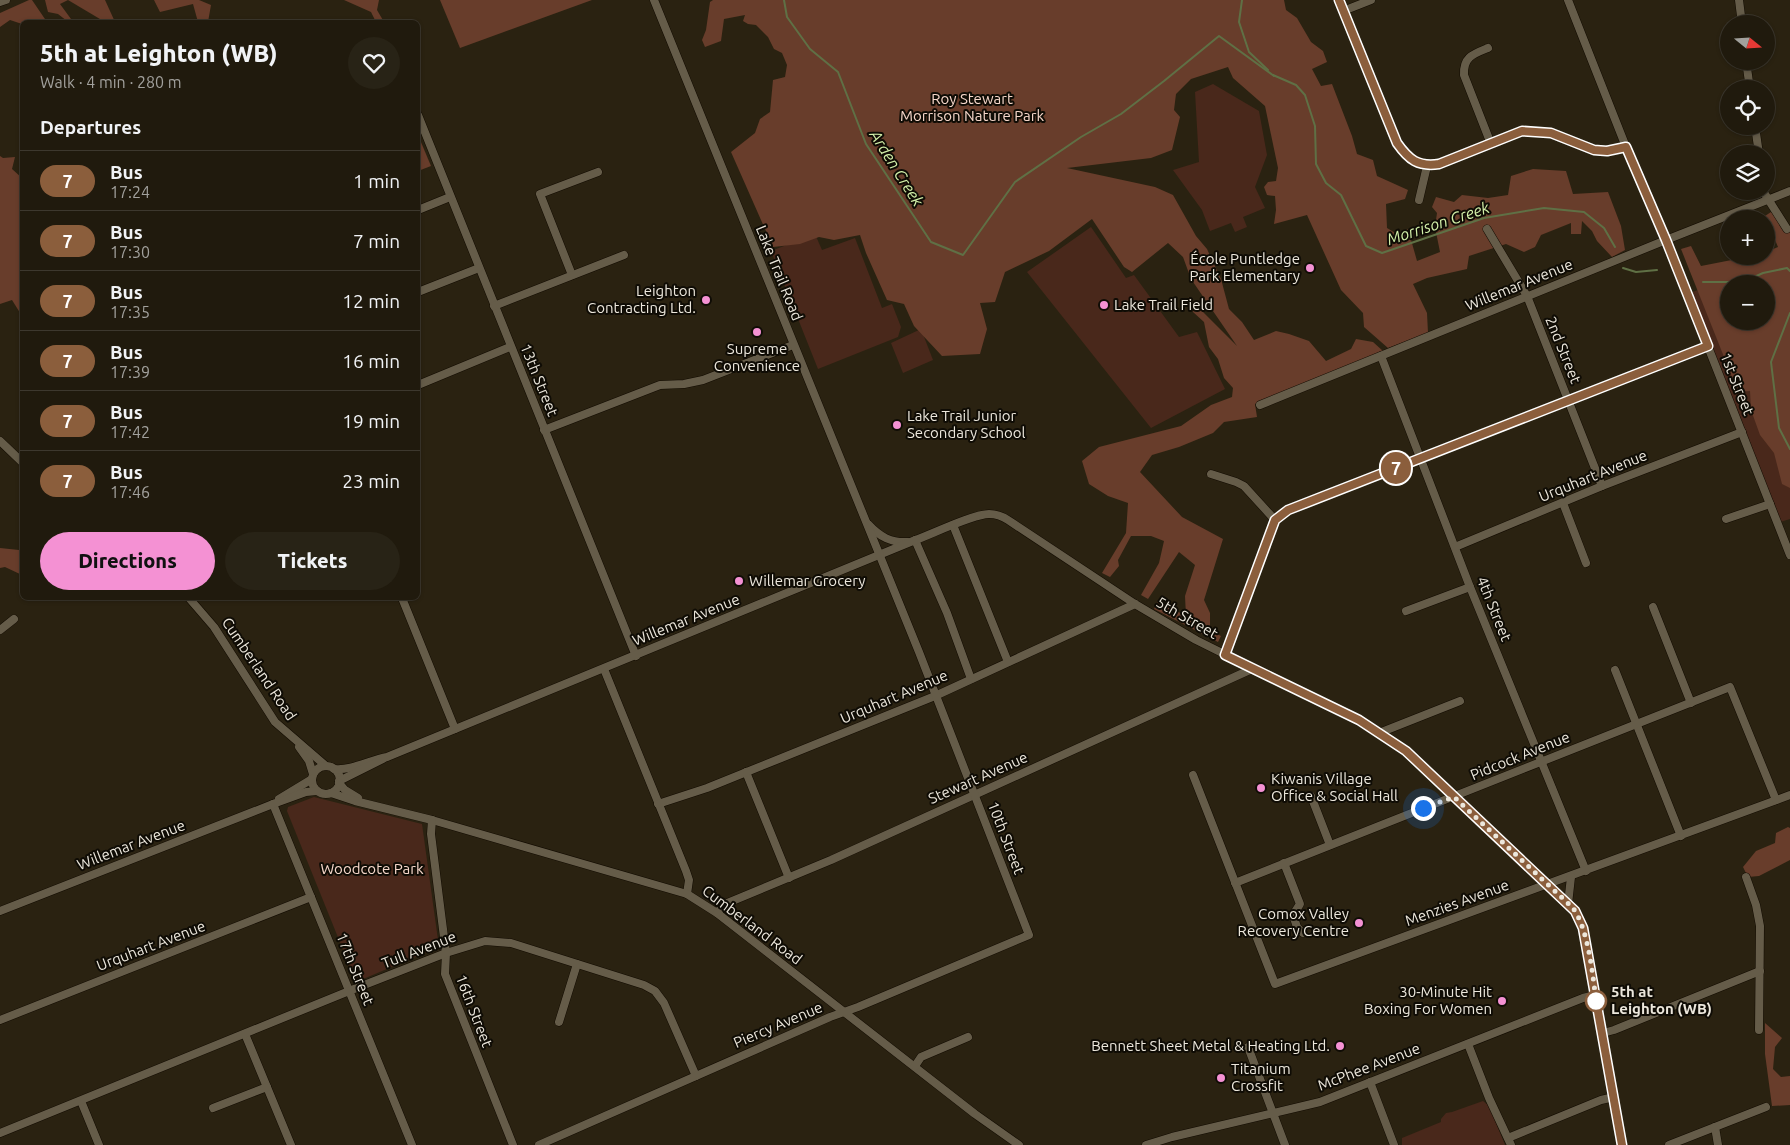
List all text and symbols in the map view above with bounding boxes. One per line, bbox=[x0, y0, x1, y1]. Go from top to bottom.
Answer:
north arrow bbox=[1720, 15, 1775, 70]
map controls bbox=[1720, 15, 1775, 330]
button: heart bbox=[348, 37, 400, 89]
text: 5th at Leighton (WB) bbox=[40, 40, 278, 67]
text: Walk · 4 min · 280 m bbox=[40, 73, 182, 91]
button: locate bbox=[1720, 80, 1775, 135]
park label: Roy Stewart Morrison Nature Park bbox=[900, 90, 1045, 124]
text: Departures bbox=[40, 116, 141, 138]
water label: Arden Creek bbox=[866, 126, 928, 210]
button: layers bbox=[1720, 145, 1775, 200]
text: Bus bbox=[110, 161, 143, 183]
text: 1 min bbox=[353, 170, 400, 192]
text: 7 bbox=[62, 171, 73, 191]
text: 17:24 bbox=[110, 183, 150, 201]
water label: Morrison Creek bbox=[1384, 198, 1492, 248]
button: + bbox=[1720, 210, 1775, 265]
text: Bus bbox=[110, 221, 143, 243]
street label: Lake Trail Road bbox=[753, 223, 806, 323]
text: 7 min bbox=[353, 230, 400, 252]
text: 7 bbox=[62, 231, 73, 251]
text: 17:30 bbox=[110, 243, 150, 261]
place label: École Puntledge Park Elementary bbox=[1190, 250, 1300, 284]
street label: Willemar Avenue bbox=[1463, 255, 1575, 314]
marker: École Puntledge Park Elementary bbox=[1304, 262, 1316, 274]
button: − bbox=[1720, 275, 1775, 330]
text: Bus bbox=[110, 281, 143, 303]
place label: Leighton Contracting Ltd. bbox=[587, 282, 696, 316]
text: 12 min bbox=[342, 290, 400, 312]
text: 7 bbox=[62, 291, 73, 311]
marker: Leighton Contracting Ltd. bbox=[700, 294, 712, 306]
place label: Lake Trail Field bbox=[1114, 296, 1213, 313]
marker: Lake Trail Field bbox=[1098, 299, 1110, 311]
text: 17:35 bbox=[110, 303, 150, 321]
street label: 2nd Street bbox=[1542, 314, 1585, 386]
marker: Supreme Convenience bbox=[751, 326, 763, 338]
place label: Supreme Convenience bbox=[714, 340, 800, 374]
text: Bus bbox=[110, 341, 143, 363]
street label: 13th Street bbox=[517, 341, 562, 419]
text: 16 min bbox=[342, 350, 400, 372]
street label: 1st Street bbox=[1717, 350, 1758, 418]
text: 7 bbox=[62, 351, 73, 371]
text: 17:39 bbox=[110, 363, 150, 381]
text: Bus bbox=[110, 401, 143, 423]
place label: Lake Trail Junior Secondary School bbox=[907, 407, 1026, 441]
text: 19 min bbox=[342, 410, 400, 432]
text: 7 bbox=[62, 411, 73, 431]
marker: Lake Trail Junior Secondary School bbox=[891, 419, 903, 431]
text: 17:42 bbox=[110, 423, 150, 441]
street label: Urquhart Avenue bbox=[1536, 446, 1649, 505]
line badge: 7 bbox=[1380, 452, 1412, 484]
text: 7 bbox=[1391, 458, 1401, 478]
text: Bus bbox=[110, 461, 143, 483]
text: 23 min bbox=[342, 470, 400, 492]
text: 7 bbox=[62, 471, 73, 491]
text: 17:46 bbox=[110, 483, 150, 501]
button: Directions bbox=[40, 532, 215, 590]
button: Tickets bbox=[225, 532, 400, 590]
place label: Willemar Grocery bbox=[749, 572, 866, 589]
street label: 4th Street bbox=[1474, 574, 1515, 644]
marker: Willemar Grocery bbox=[733, 575, 745, 587]
street label: Willemar Avenue bbox=[630, 590, 742, 649]
street label: 5th Street bbox=[1153, 593, 1221, 642]
street label: Cumberland Road bbox=[219, 614, 300, 723]
street label: Urquhart Avenue bbox=[838, 666, 950, 727]
street label: Pidcock Avenue bbox=[1468, 728, 1572, 783]
street label: Stewart Avenue bbox=[926, 748, 1030, 807]
place label: Kiwanis Village Office & Social Hall bbox=[1271, 770, 1398, 804]
marker: Kiwanis Village Office & Social Hall bbox=[1255, 782, 1267, 794]
your location bbox=[1411, 796, 1436, 821]
street label: 10th Street bbox=[985, 799, 1028, 877]
street label: Willemar Avenue bbox=[74, 816, 187, 873]
park label: Woodcote Park bbox=[320, 860, 424, 877]
street label: Menzies Avenue bbox=[1403, 876, 1511, 929]
street label: Cumberland Road bbox=[699, 882, 805, 968]
place label: Comox Valley Recovery Centre bbox=[1238, 905, 1349, 939]
street label: Urquhart Avenue bbox=[94, 917, 208, 974]
marker: Comox Valley Recovery Centre bbox=[1353, 917, 1365, 929]
street label: Tull Avenue bbox=[379, 928, 458, 972]
street label: 17th Street bbox=[333, 930, 378, 1008]
street label: 16th Street bbox=[453, 972, 496, 1050]
place label: 30-Minute Hit Boxing For Women bbox=[1364, 983, 1492, 1017]
place label: 5th at Leighton (WB) bbox=[1611, 983, 1712, 1017]
marker: 5th at Leighton (WB) bbox=[1585, 990, 1607, 1012]
marker: 30-Minute Hit Boxing For Women bbox=[1496, 995, 1508, 1007]
street label: Piercy Avenue bbox=[731, 998, 825, 1051]
place label: Bennett Sheet Metal & Heating Ltd. bbox=[1091, 1037, 1330, 1054]
street label: McPhee Avenue bbox=[1315, 1039, 1422, 1094]
marker: Bennett Sheet Metal & Heating Ltd. bbox=[1334, 1040, 1346, 1052]
place label: Titanium Crossfit bbox=[1231, 1060, 1291, 1094]
marker: Titanium Crossfit bbox=[1215, 1072, 1227, 1084]

